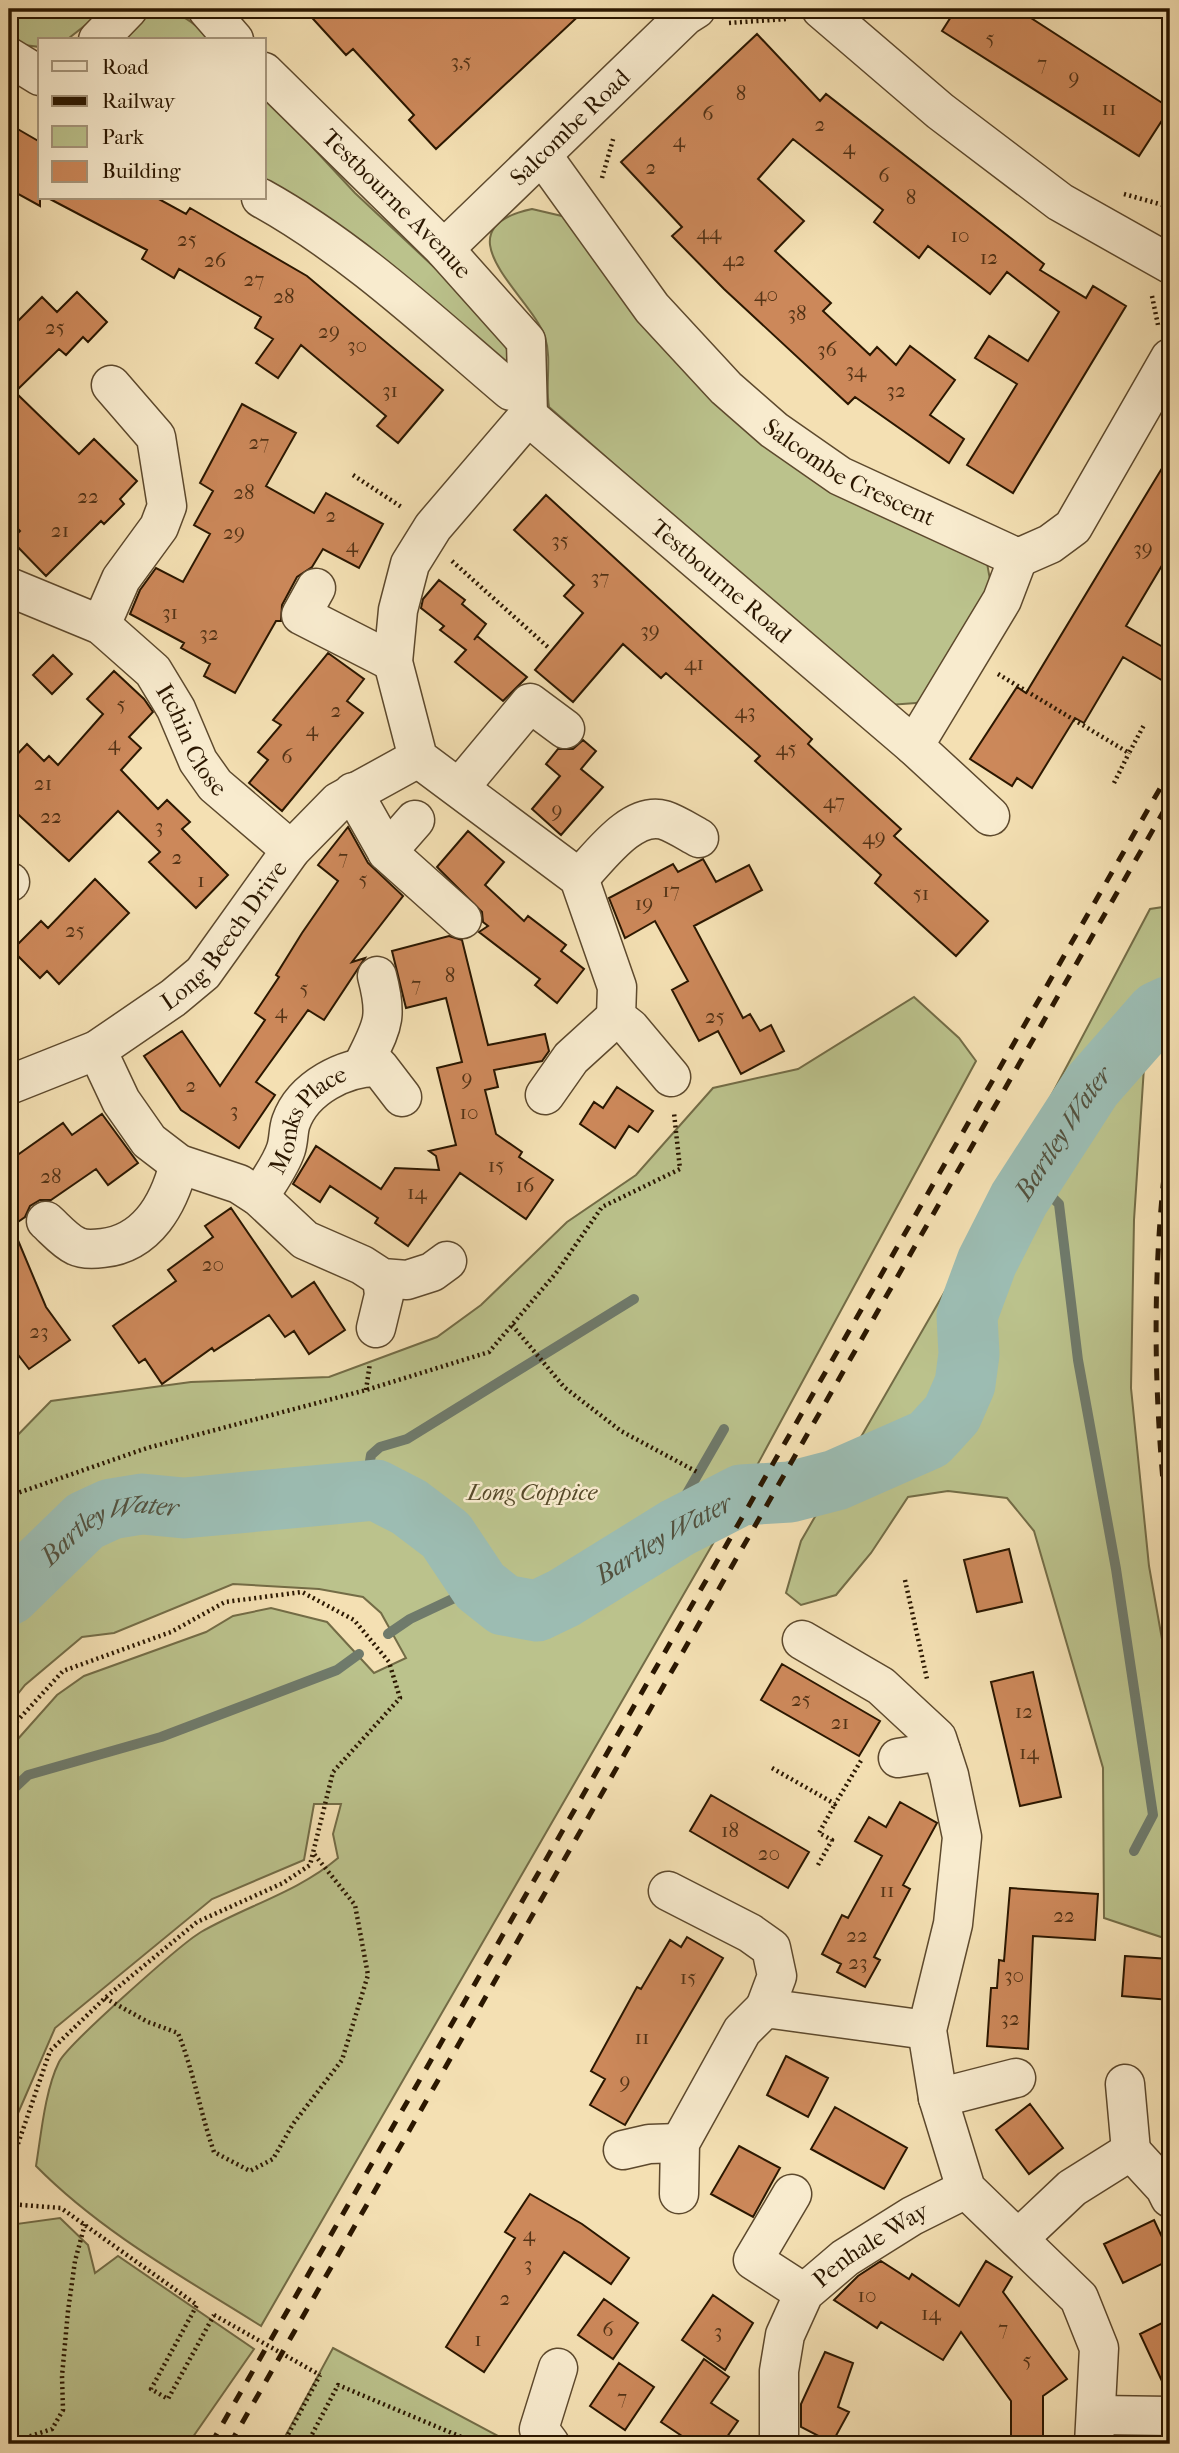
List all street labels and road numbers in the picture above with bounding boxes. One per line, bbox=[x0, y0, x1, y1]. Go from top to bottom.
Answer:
street label: Salcombe Road bbox=[504, 63, 636, 191]
street label: Testbourne Avenue bbox=[316, 123, 478, 284]
street label: Salcombe Crescent bbox=[757, 413, 940, 532]
street label: Testbourne Road bbox=[645, 513, 798, 650]
street label: Itchin Close bbox=[150, 679, 232, 803]
street label: Long Beech Drive bbox=[155, 855, 293, 1016]
street label: Monks Place bbox=[263, 1060, 351, 1179]
street label: Penhale Way bbox=[807, 2196, 934, 2293]

